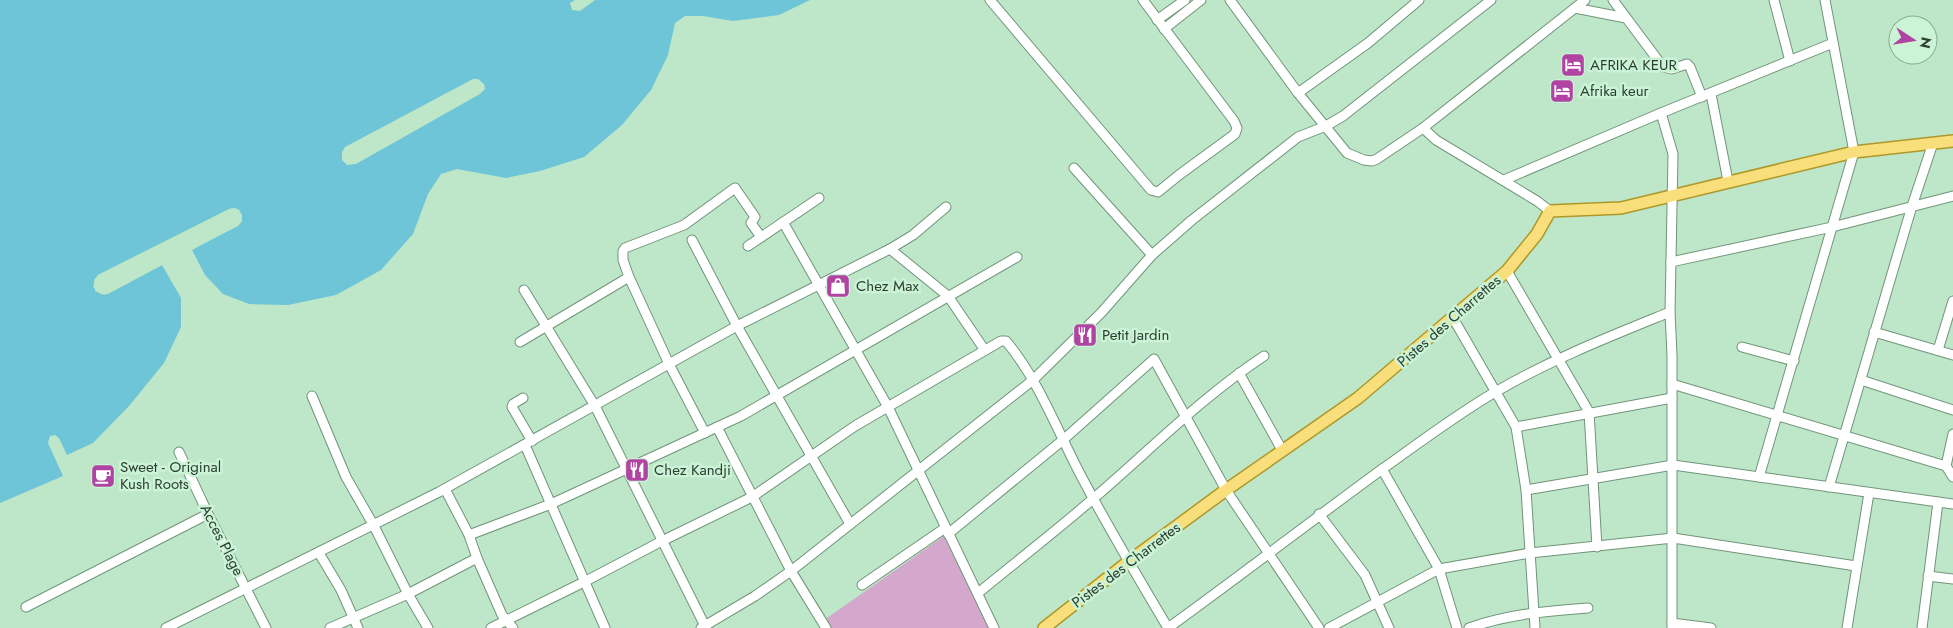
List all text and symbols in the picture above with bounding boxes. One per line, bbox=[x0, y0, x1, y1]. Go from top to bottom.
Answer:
north arrow bbox=[1888, 15, 1938, 65]
text: N bbox=[1915, 35, 1937, 50]
hotel icon: AFRIKA KEUR bbox=[1560, 52, 1586, 78]
place label: AFRIKA KEUR bbox=[1590, 54, 1677, 76]
hotel icon: Afrika keur bbox=[1549, 78, 1575, 104]
place label: Afrika keur bbox=[1580, 80, 1650, 102]
street label: Pistes des Charrettes bbox=[1392, 270, 1506, 372]
shop icon: Chez Max bbox=[825, 273, 851, 299]
place label: Chez Max bbox=[856, 275, 919, 297]
restaurant icon: Petit Jardin bbox=[1072, 322, 1098, 348]
place label: Petit Jardin bbox=[1102, 324, 1169, 346]
place label: Sweet - Original Kush Roots bbox=[120, 456, 221, 495]
restaurant icon: Chez Kandji bbox=[624, 457, 650, 483]
place label: Chez Kandji bbox=[654, 459, 731, 481]
cafe icon: Sweet - Original Kush Roots bbox=[90, 463, 116, 489]
street label: Acces Plage bbox=[195, 500, 250, 580]
street label: Pistes des Charrettes bbox=[1067, 517, 1185, 613]

